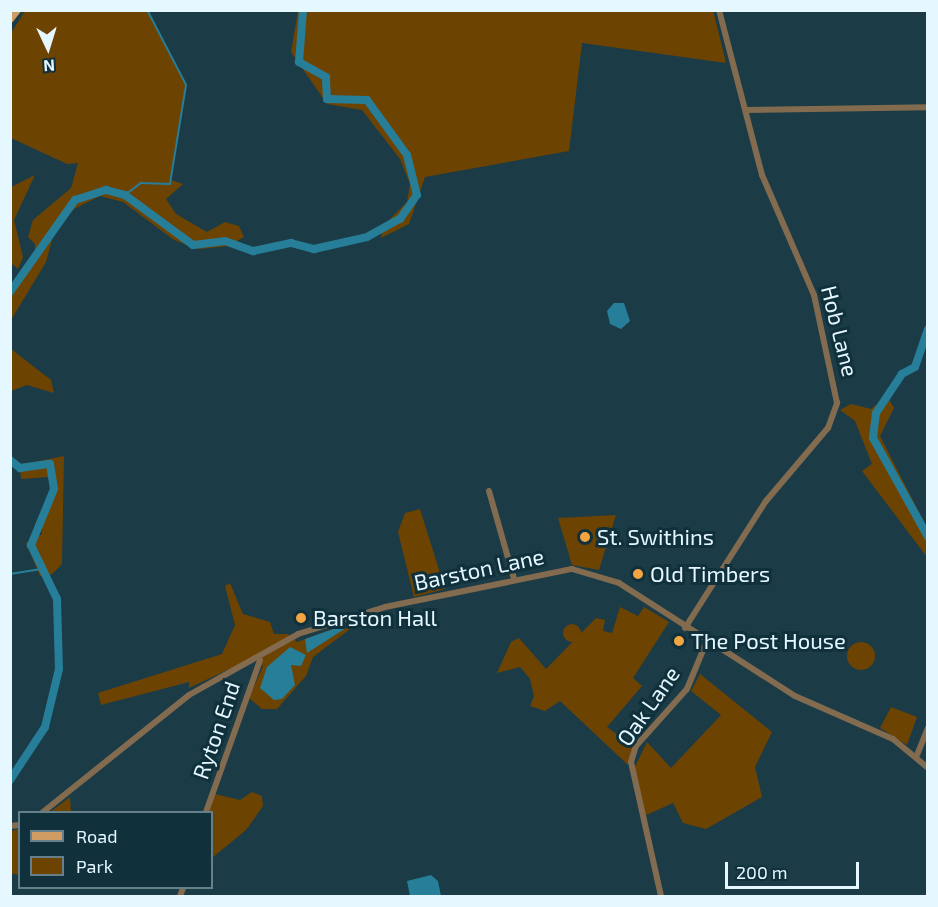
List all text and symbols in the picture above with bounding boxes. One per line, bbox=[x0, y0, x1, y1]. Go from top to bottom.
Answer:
north arrow bbox=[18, 18, 78, 78]
text: N bbox=[43, 57, 56, 76]
street label: Hob Lane bbox=[816, 283, 864, 379]
place label: St. Swithins bbox=[597, 524, 714, 550]
marker: St. Swithins bbox=[578, 530, 592, 544]
street label: Barston Lane bbox=[412, 542, 546, 596]
place label: Old Timbers bbox=[650, 561, 771, 587]
marker: Old Timbers bbox=[631, 567, 645, 581]
place label: Barston Hall bbox=[313, 605, 437, 631]
marker: Barston Hall bbox=[294, 611, 308, 625]
place label: The Post House bbox=[691, 628, 846, 654]
marker: The Post House bbox=[672, 634, 686, 648]
street label: Oak Lane bbox=[611, 661, 685, 751]
street label: Ryton End bbox=[187, 678, 245, 782]
legend bbox=[18, 811, 213, 889]
text: Road bbox=[76, 825, 117, 847]
scale bar bbox=[728, 850, 862, 888]
text: Park bbox=[76, 855, 113, 877]
text: 200 m bbox=[736, 861, 788, 883]

